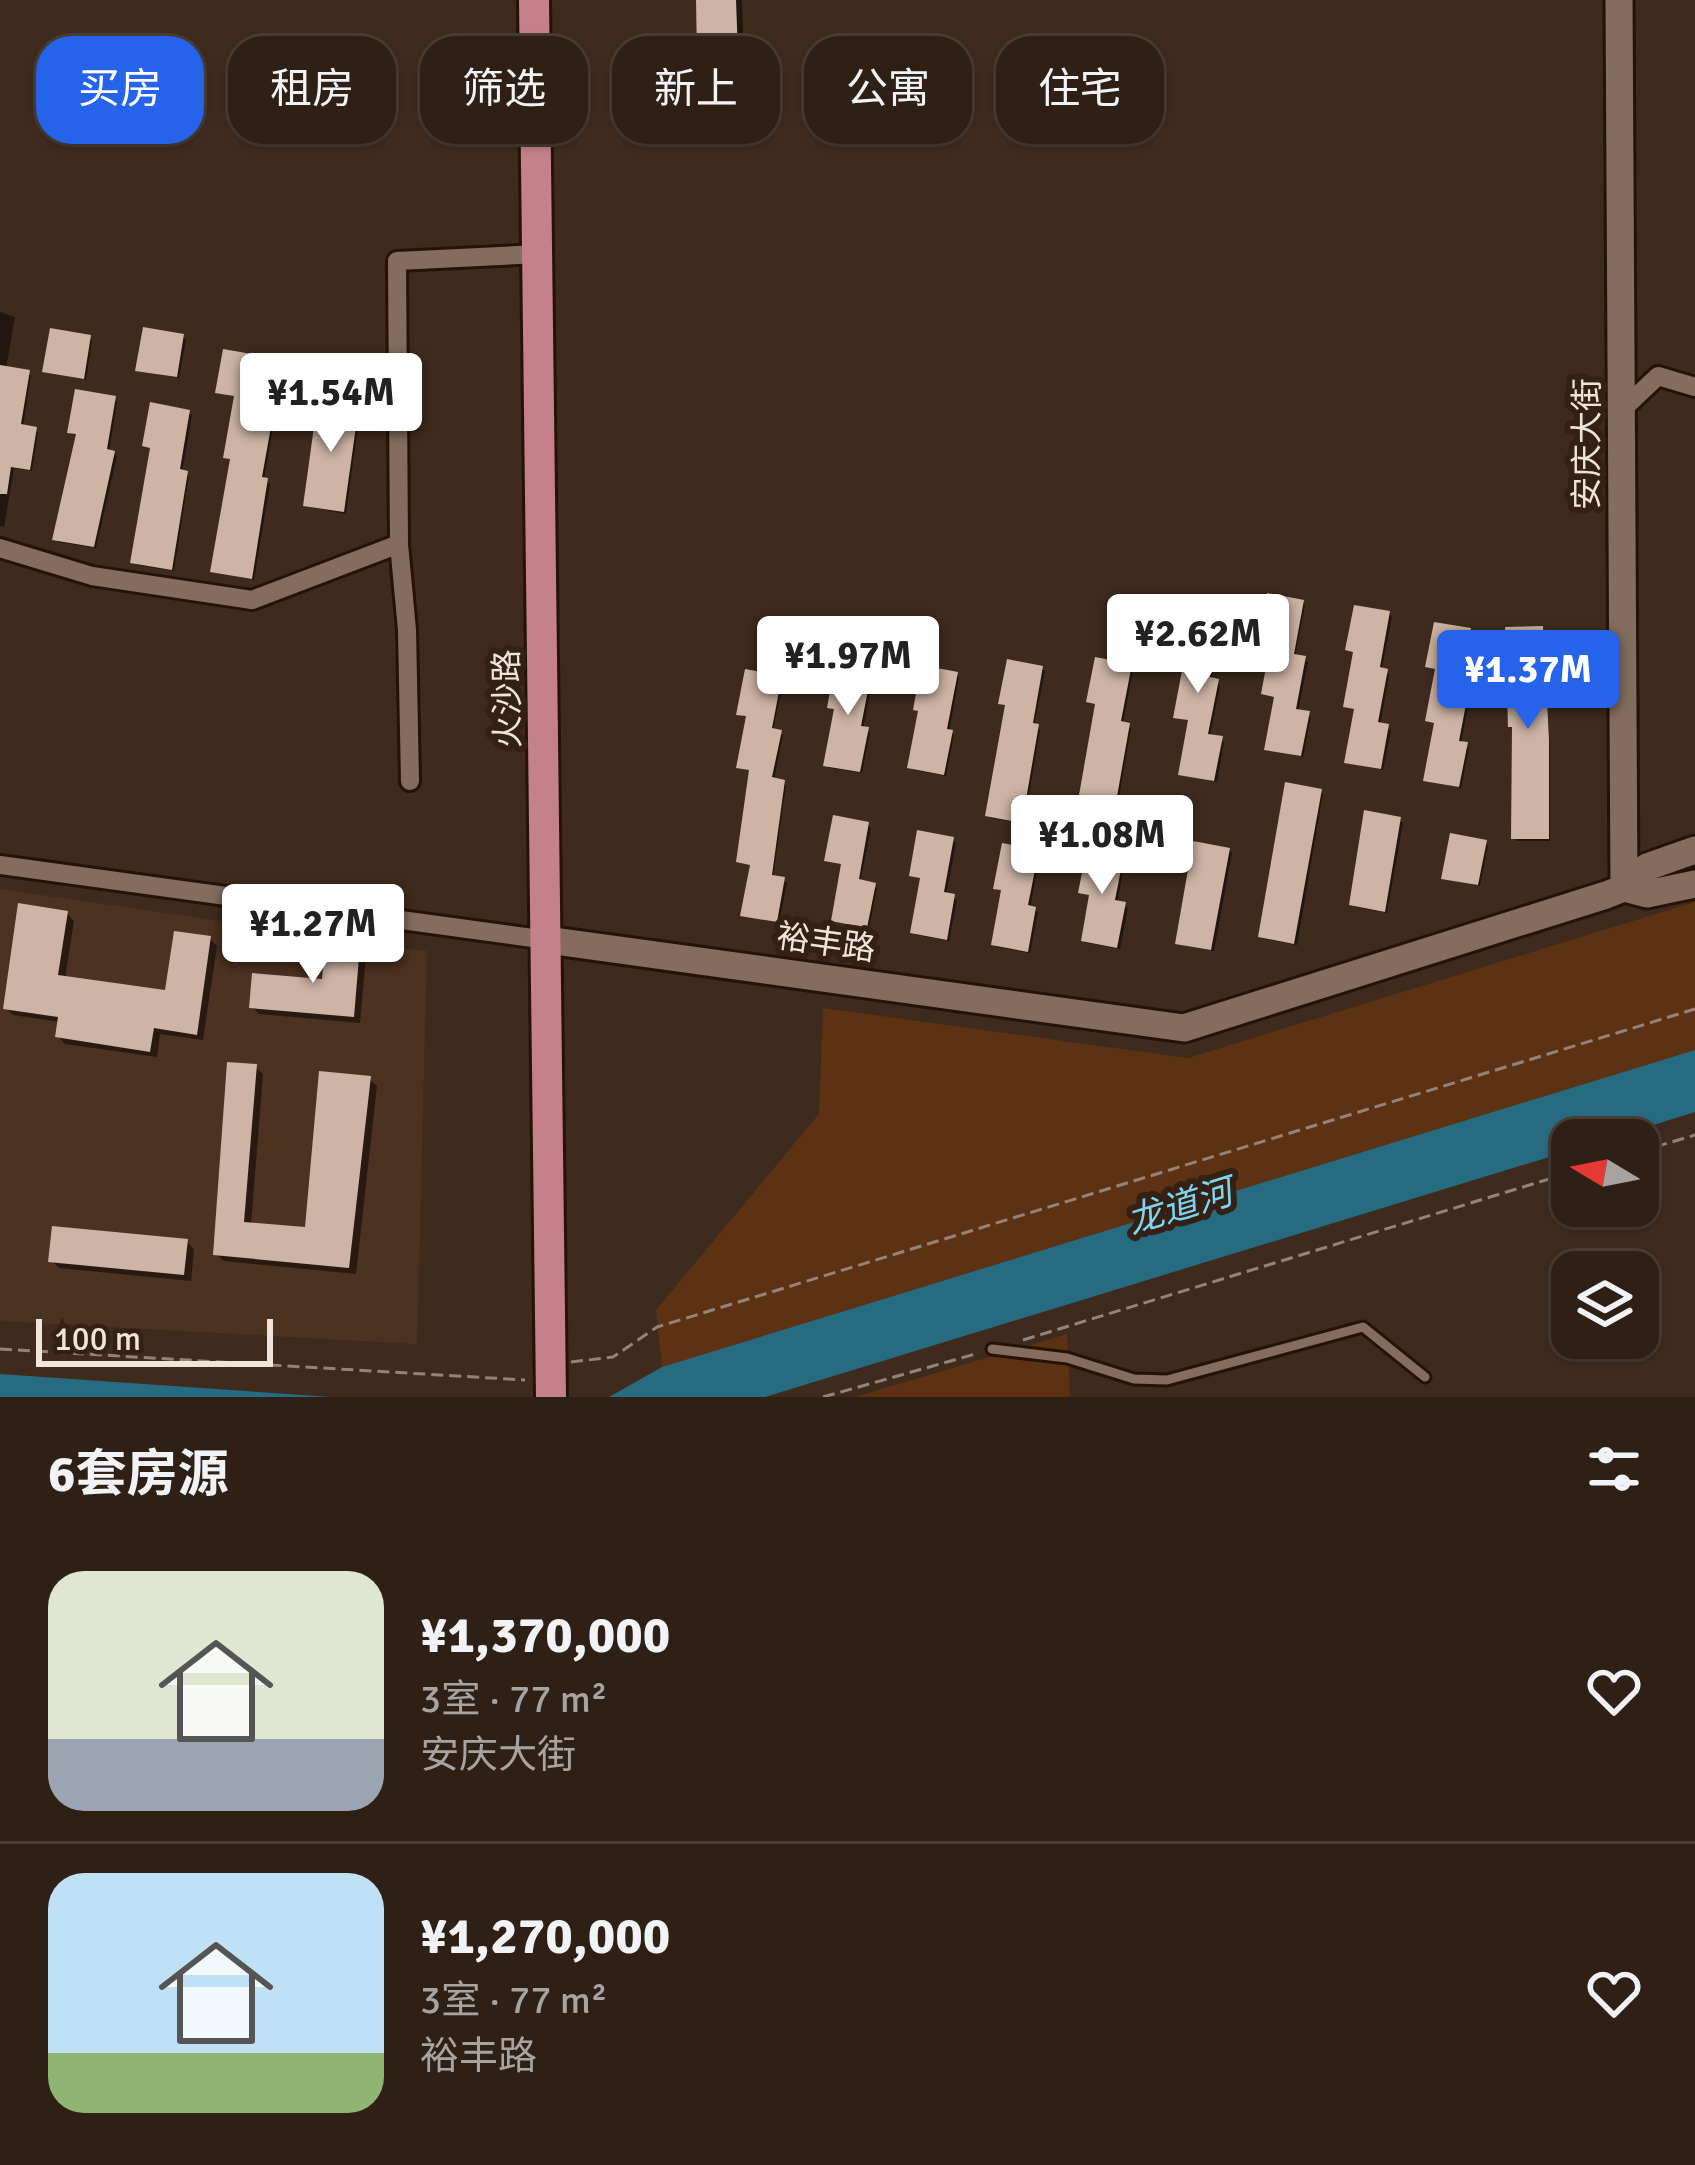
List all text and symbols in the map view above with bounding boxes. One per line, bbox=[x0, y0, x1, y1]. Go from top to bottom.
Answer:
chip: 买房 bbox=[36, 36, 204, 144]
chip: 租房 bbox=[228, 36, 396, 144]
chip: 筛选 bbox=[420, 36, 588, 144]
chip: 新上 bbox=[612, 36, 780, 144]
chip: 公寓 bbox=[804, 36, 972, 144]
chip: 住宅 bbox=[996, 36, 1164, 144]
pin: ¥1.54M bbox=[233, 353, 429, 455]
text: ¥1.54M bbox=[267, 368, 395, 416]
street label: 安庆大街 bbox=[1567, 378, 1608, 510]
pin: ¥2.62M bbox=[1100, 594, 1296, 696]
text: ¥2.62M bbox=[1134, 609, 1262, 657]
pin: ¥1.97M bbox=[750, 616, 946, 718]
pin: ¥1.37M bbox=[1430, 630, 1626, 732]
text: ¥1.97M bbox=[784, 631, 912, 679]
text: ¥1.37M bbox=[1464, 645, 1592, 693]
street label: 火沙路 bbox=[487, 649, 529, 749]
pin: ¥1.08M bbox=[1004, 795, 1200, 897]
text: ¥1.08M bbox=[1038, 810, 1166, 858]
pin: ¥1.27M bbox=[215, 884, 411, 986]
text: ¥1.27M bbox=[249, 899, 377, 947]
street label: 裕丰路 bbox=[774, 916, 878, 970]
north arrow bbox=[1551, 1119, 1659, 1227]
map controls bbox=[1551, 1119, 1659, 1359]
water label: 龙道河 bbox=[1122, 1168, 1244, 1244]
button: layers bbox=[1551, 1251, 1659, 1359]
scale bar bbox=[36, 1313, 273, 1366]
text: 100 m bbox=[54, 1319, 141, 1360]
icon: filters bbox=[1581, 1436, 1647, 1502]
text: 6套房源 bbox=[48, 1443, 229, 1506]
text: ¥1,370,000 bbox=[420, 1604, 670, 1667]
icon: home bbox=[144, 1619, 288, 1763]
icon: heart bbox=[1581, 1658, 1647, 1724]
text: 3室 · 77 m² bbox=[420, 1675, 607, 1723]
text: 安庆大街 bbox=[420, 1731, 576, 1779]
text: ¥1,270,000 bbox=[420, 1905, 670, 1968]
icon: home bbox=[144, 1921, 288, 2065]
icon: heart bbox=[1581, 1960, 1647, 2026]
text: 3室 · 77 m² bbox=[420, 1976, 607, 2024]
text: 裕丰路 bbox=[420, 2032, 537, 2080]

